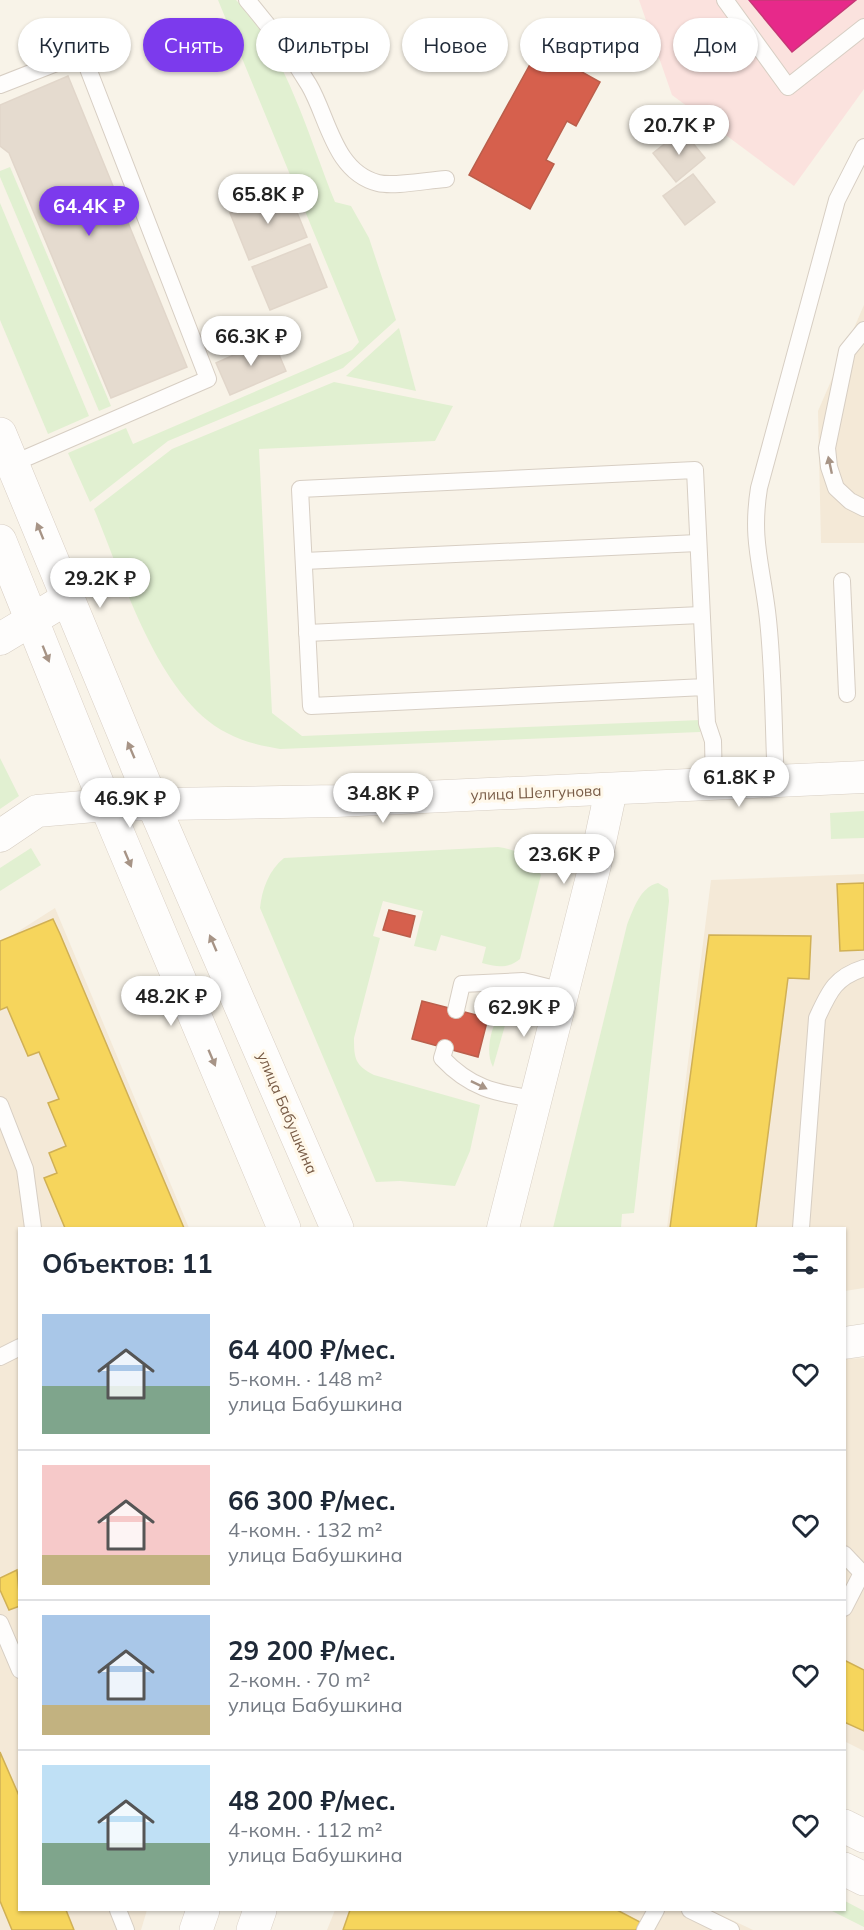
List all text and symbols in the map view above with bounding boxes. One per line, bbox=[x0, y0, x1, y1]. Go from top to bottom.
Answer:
chip: Купить bbox=[18, 18, 131, 72]
chip: Снять bbox=[143, 18, 244, 72]
chip: Фильтры bbox=[256, 18, 390, 72]
chip: Новое bbox=[402, 18, 508, 72]
chip: Квартира bbox=[520, 18, 661, 72]
chip: Дом bbox=[673, 18, 758, 72]
pin: 20.7K ₽ bbox=[624, 105, 734, 156]
text: 20.7K ₽ bbox=[643, 112, 715, 137]
pin: 65.8K ₽ bbox=[213, 174, 323, 225]
text: 65.8K ₽ bbox=[232, 181, 304, 206]
pin: 64.4K ₽ bbox=[34, 186, 144, 237]
text: 64.4K ₽ bbox=[53, 193, 125, 218]
pin: 66.3K ₽ bbox=[196, 316, 306, 367]
text: 66.3K ₽ bbox=[215, 323, 287, 348]
one-way arrow bbox=[825, 456, 834, 475]
one-way arrow bbox=[35, 521, 45, 539]
pin: 29.2K ₽ bbox=[45, 558, 155, 609]
text: 29.2K ₽ bbox=[64, 565, 136, 590]
one-way arrow bbox=[42, 645, 51, 663]
one-way arrow bbox=[126, 740, 136, 758]
pin: 61.8K ₽ bbox=[684, 757, 794, 808]
text: 61.8K ₽ bbox=[703, 764, 775, 789]
pin: 34.8K ₽ bbox=[328, 773, 438, 824]
pin: 46.9K ₽ bbox=[75, 778, 185, 829]
text: 34.8K ₽ bbox=[347, 780, 419, 805]
street label: улица Шелгунова bbox=[470, 781, 602, 804]
text: 46.9K ₽ bbox=[94, 785, 166, 810]
pin: 23.6K ₽ bbox=[509, 834, 619, 885]
text: 23.6K ₽ bbox=[528, 841, 600, 866]
one-way arrow bbox=[123, 851, 133, 869]
one-way arrow bbox=[209, 935, 218, 952]
pin: 48.2K ₽ bbox=[116, 976, 226, 1027]
text: 48.2K ₽ bbox=[135, 983, 207, 1008]
pin: 62.9K ₽ bbox=[469, 987, 579, 1038]
text: 62.9K ₽ bbox=[488, 994, 560, 1019]
street label: улица Бабушкина bbox=[253, 1049, 322, 1177]
one-way arrow bbox=[207, 1050, 217, 1068]
one-way arrow bbox=[470, 1081, 487, 1090]
text: Объектов: 11 bbox=[42, 1247, 213, 1280]
icon: filters bbox=[789, 1247, 822, 1280]
text: 64 400 ₽/мес. bbox=[228, 1333, 395, 1366]
icon: home bbox=[90, 1338, 162, 1410]
icon: heart bbox=[789, 1358, 822, 1391]
text: 5-комн. · 148 m² bbox=[228, 1366, 382, 1391]
text: улица Бабушкина bbox=[228, 1391, 403, 1416]
text: 66 300 ₽/мес. bbox=[228, 1484, 395, 1517]
icon: home bbox=[90, 1489, 162, 1561]
icon: heart bbox=[789, 1509, 822, 1542]
text: 4-комн. · 132 m² bbox=[228, 1517, 382, 1542]
text: улица Бабушкина bbox=[228, 1542, 403, 1567]
text: 29 200 ₽/мес. bbox=[228, 1634, 395, 1667]
icon: home bbox=[90, 1639, 162, 1711]
icon: heart bbox=[789, 1659, 822, 1692]
text: 2-комн. · 70 m² bbox=[228, 1667, 370, 1692]
text: улица Бабушкина bbox=[228, 1692, 403, 1717]
text: 48 200 ₽/мес. bbox=[228, 1784, 395, 1817]
icon: home bbox=[90, 1789, 162, 1861]
icon: heart bbox=[789, 1809, 822, 1842]
text: 4-комн. · 112 m² bbox=[228, 1817, 382, 1842]
text: улица Бабушкина bbox=[228, 1842, 403, 1867]

